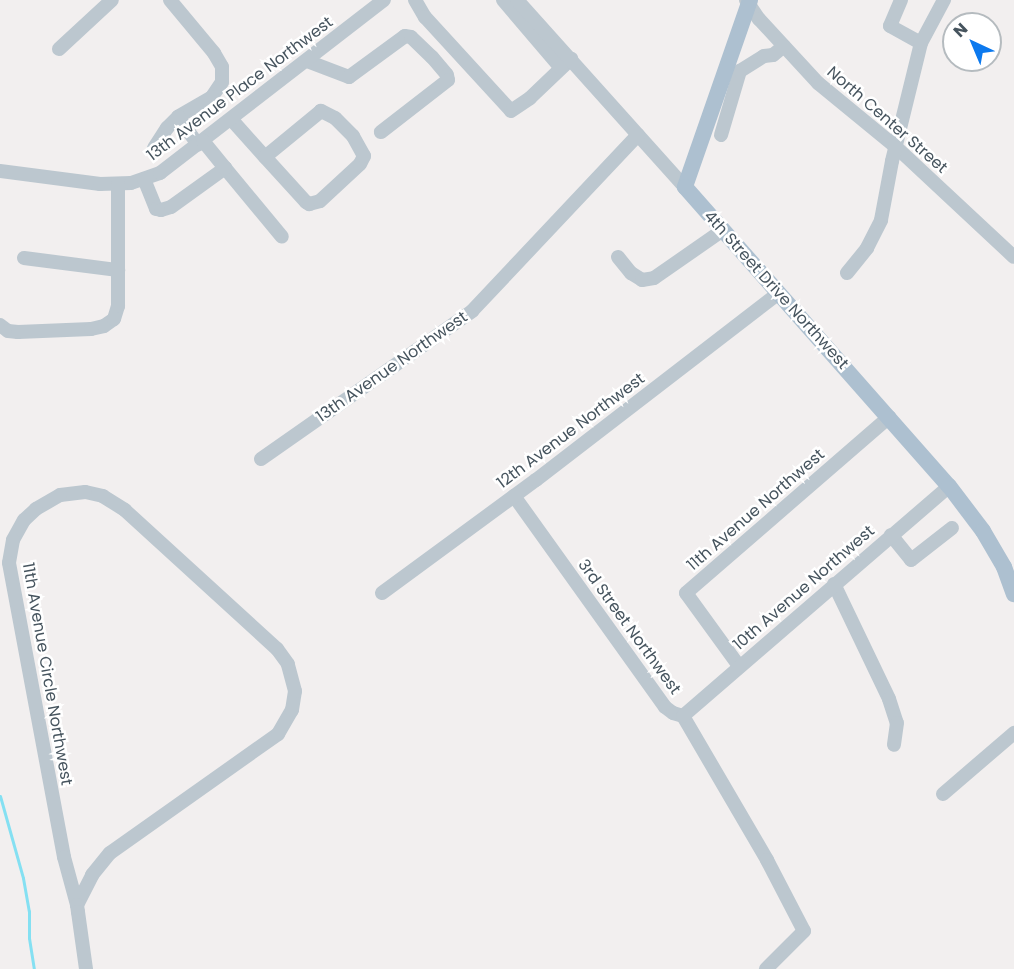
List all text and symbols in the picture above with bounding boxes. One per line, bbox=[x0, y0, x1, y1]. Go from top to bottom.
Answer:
north arrow bbox=[942, 12, 1002, 72]
street label: 13th Avenue Place Northwest bbox=[143, 13, 337, 165]
text: N bbox=[948, 18, 973, 43]
street label: North Center Street bbox=[823, 63, 951, 177]
street label: 4th Street Drive Northwest bbox=[700, 207, 852, 373]
street label: 13th Avenue Northwest bbox=[313, 308, 471, 426]
street label: 12th Avenue Northwest bbox=[493, 369, 649, 493]
street label: 11th Avenue Northwest bbox=[683, 445, 829, 575]
street label: 10th Avenue Northwest bbox=[730, 522, 878, 654]
street label: 3rd Street Northwest bbox=[574, 556, 684, 698]
street label: 11th Avenue Circle Northwest bbox=[18, 561, 76, 787]

